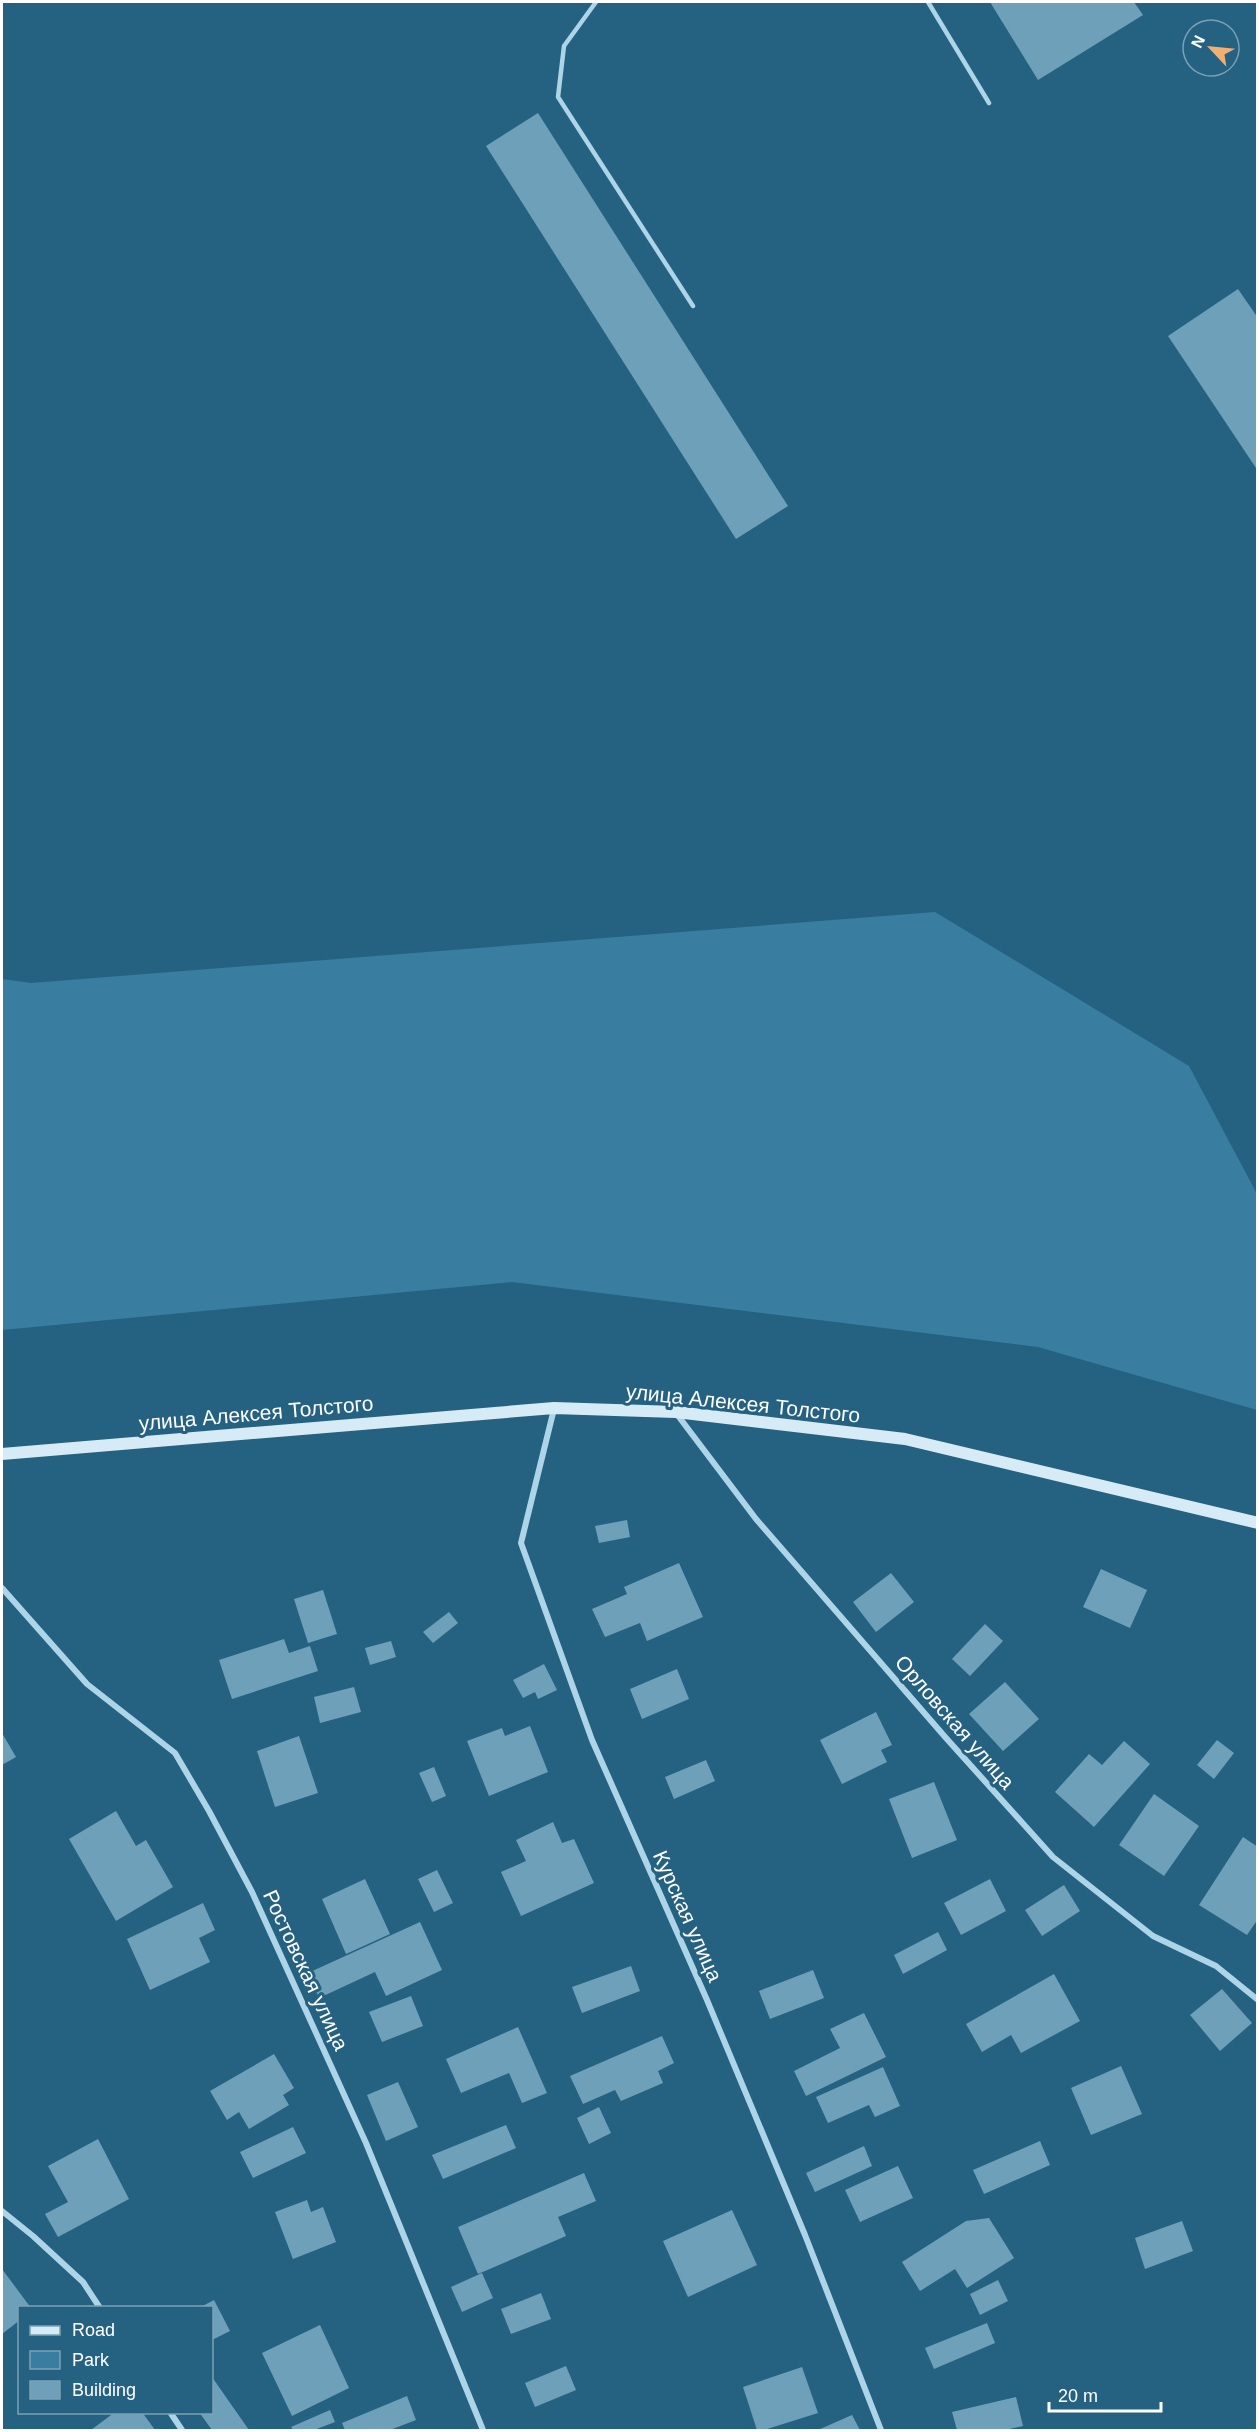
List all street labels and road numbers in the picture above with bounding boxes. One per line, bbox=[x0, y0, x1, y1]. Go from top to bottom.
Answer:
street label: улица Алексея Толстого bbox=[625, 1379, 861, 1427]
street label: улица Алексея Толстого bbox=[138, 1391, 374, 1435]
street label: Орловская улица bbox=[891, 1651, 1019, 1794]
street label: Курская улица bbox=[649, 1847, 727, 1985]
street label: Ростовская улица bbox=[259, 1886, 353, 2054]

